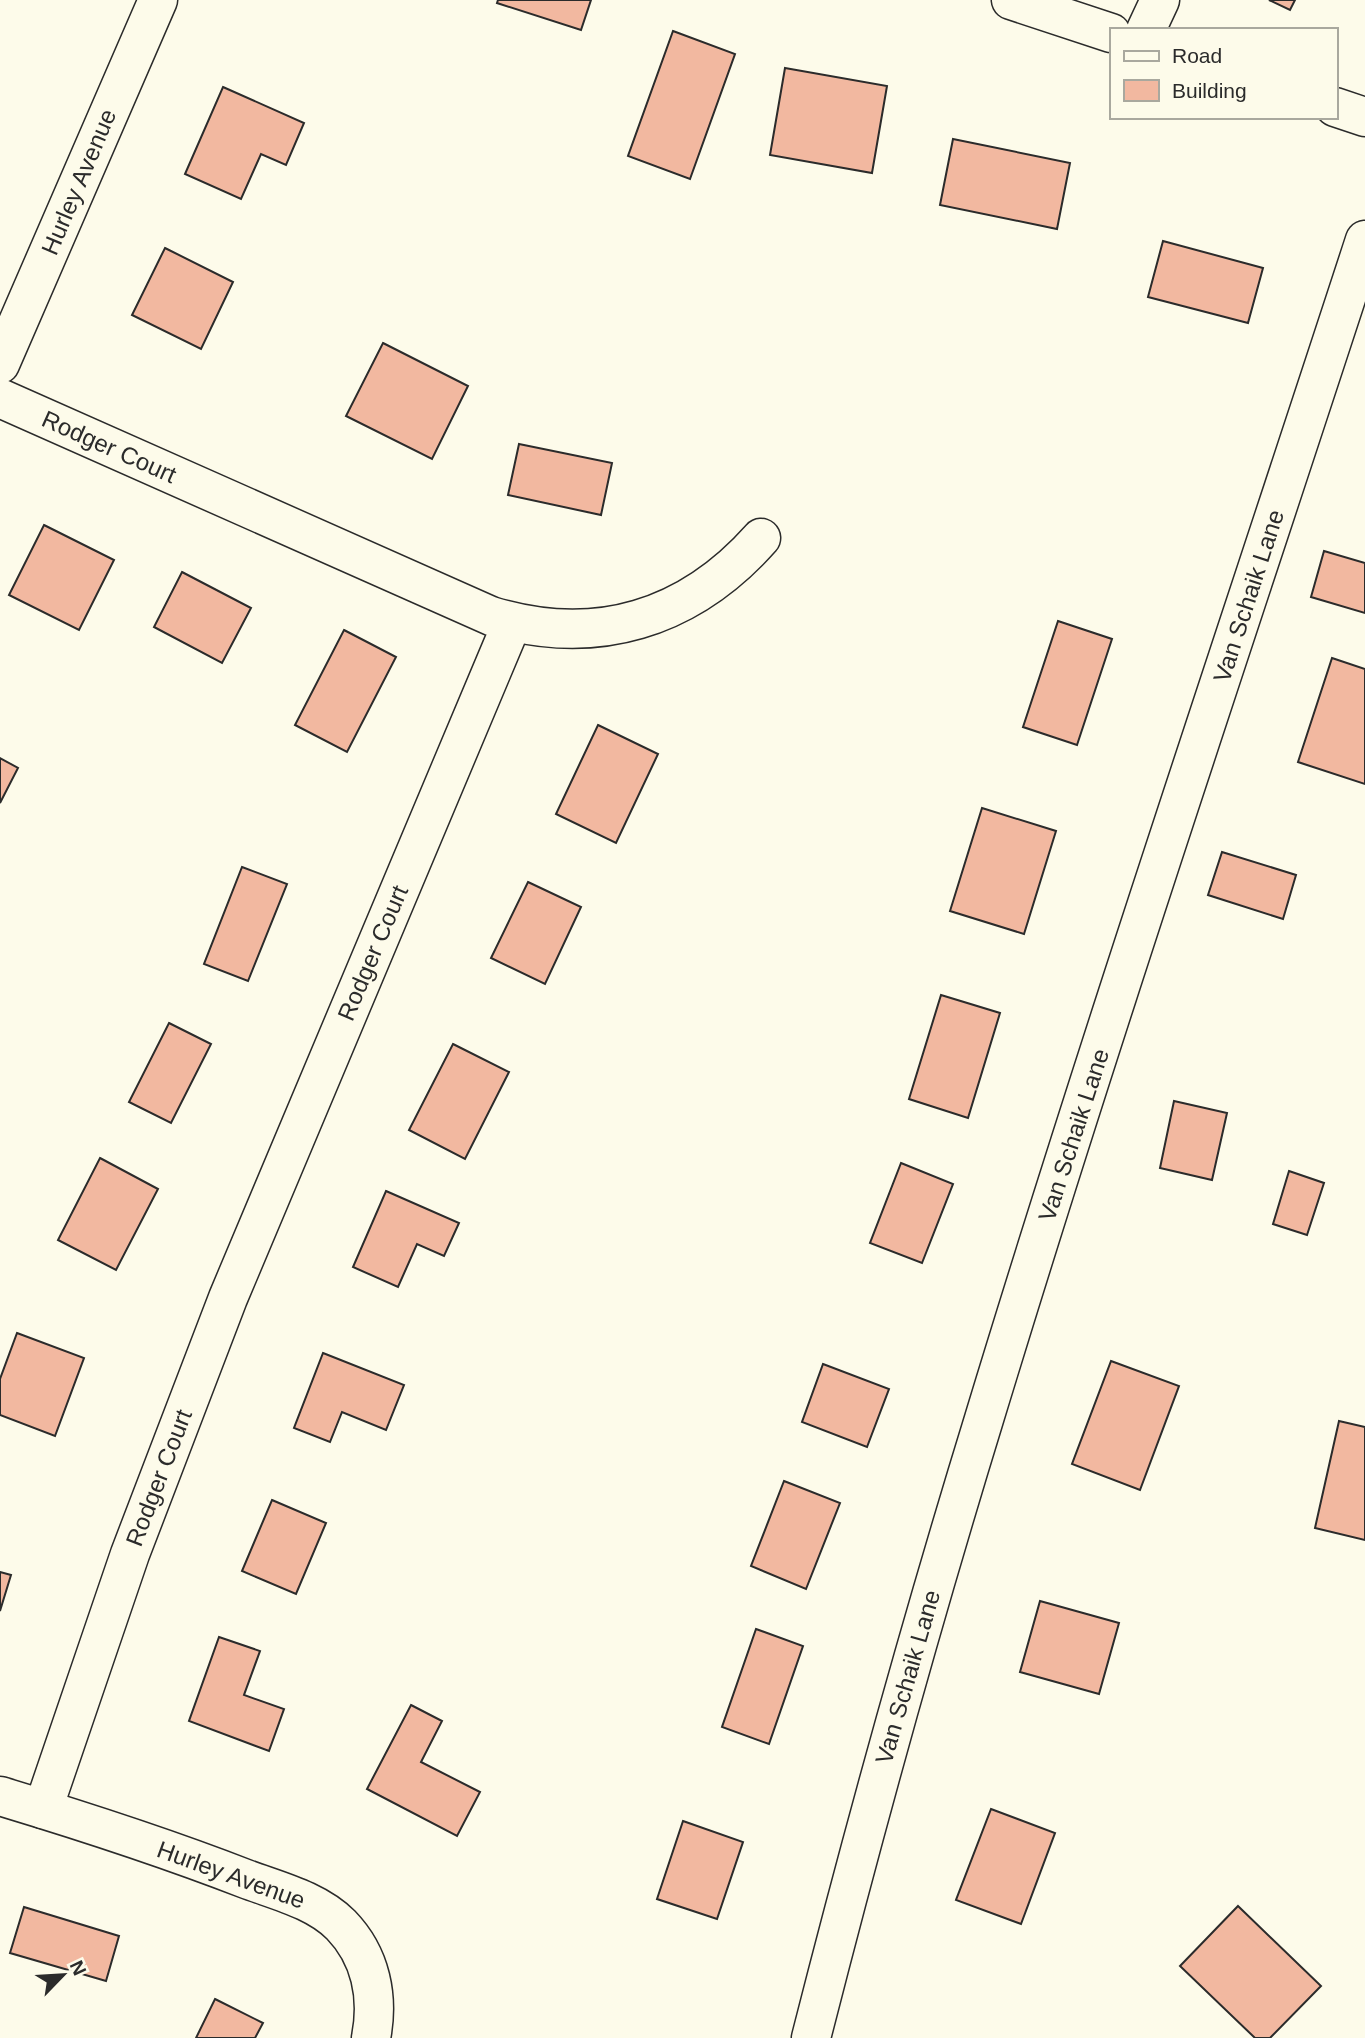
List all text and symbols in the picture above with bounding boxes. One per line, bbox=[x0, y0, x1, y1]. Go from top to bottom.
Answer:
legend bbox=[1110, 28, 1337, 119]
text: Road bbox=[1172, 44, 1222, 67]
text: Building bbox=[1172, 79, 1247, 102]
street label: Hurley Avenue bbox=[36, 105, 121, 259]
street label: Rodger Court bbox=[38, 405, 181, 488]
street label: Van Schaik Lane bbox=[1208, 506, 1289, 685]
street label: Rodger Court bbox=[332, 881, 413, 1024]
street label: Van Schaik Lane bbox=[1033, 1045, 1114, 1224]
street label: Rodger Court bbox=[120, 1405, 197, 1550]
street label: Van Schaik Lane bbox=[870, 1587, 945, 1767]
street label: Hurley Avenue bbox=[153, 1835, 309, 1914]
north arrow bbox=[28, 1940, 98, 2010]
text: N bbox=[66, 1957, 90, 1979]

